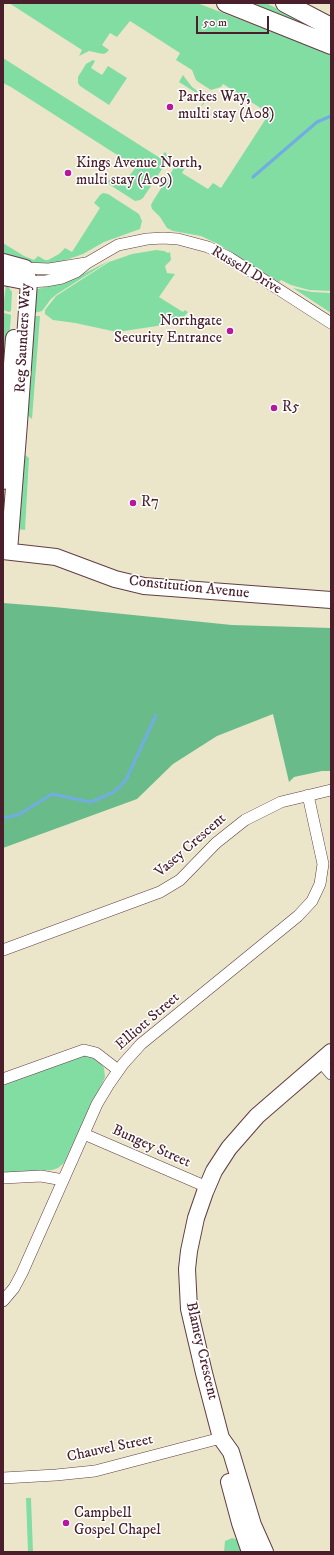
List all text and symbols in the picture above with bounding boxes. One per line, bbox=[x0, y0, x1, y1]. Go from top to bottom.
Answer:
scale bar bbox=[198, 8, 271, 34]
text: 50 m bbox=[203, 15, 227, 30]
place label: Parkes Way, multi stay (A08) bbox=[178, 89, 274, 124]
marker: Parkes Way, multi stay (A08) bbox=[165, 102, 175, 112]
place label: Kings Avenue North, multi stay (A09) bbox=[76, 155, 202, 190]
marker: Kings Avenue North, multi stay (A09) bbox=[63, 168, 73, 178]
street label: Russell Drive bbox=[207, 243, 285, 299]
street label: Reg Saunders Way bbox=[12, 283, 36, 393]
place label: Northgate Security Entrance bbox=[114, 313, 222, 348]
marker: Northgate Security Entrance bbox=[225, 326, 235, 336]
place label: R5 bbox=[282, 399, 299, 417]
marker: R5 bbox=[269, 403, 279, 413]
place label: R7 bbox=[141, 494, 159, 512]
marker: R7 bbox=[128, 498, 138, 508]
street label: Constitution Avenue bbox=[128, 573, 250, 603]
street label: Vasey Crescent bbox=[152, 810, 230, 882]
street label: Elliott Street bbox=[112, 989, 184, 1055]
street label: Bungey Street bbox=[109, 1122, 193, 1172]
street label: Blamey Crescent bbox=[181, 1300, 221, 1402]
street label: Chauvel Street bbox=[65, 1431, 155, 1467]
place label: Campbell Gospel Chapel bbox=[74, 1505, 161, 1540]
marker: Campbell Gospel Chapel bbox=[61, 1518, 71, 1528]

